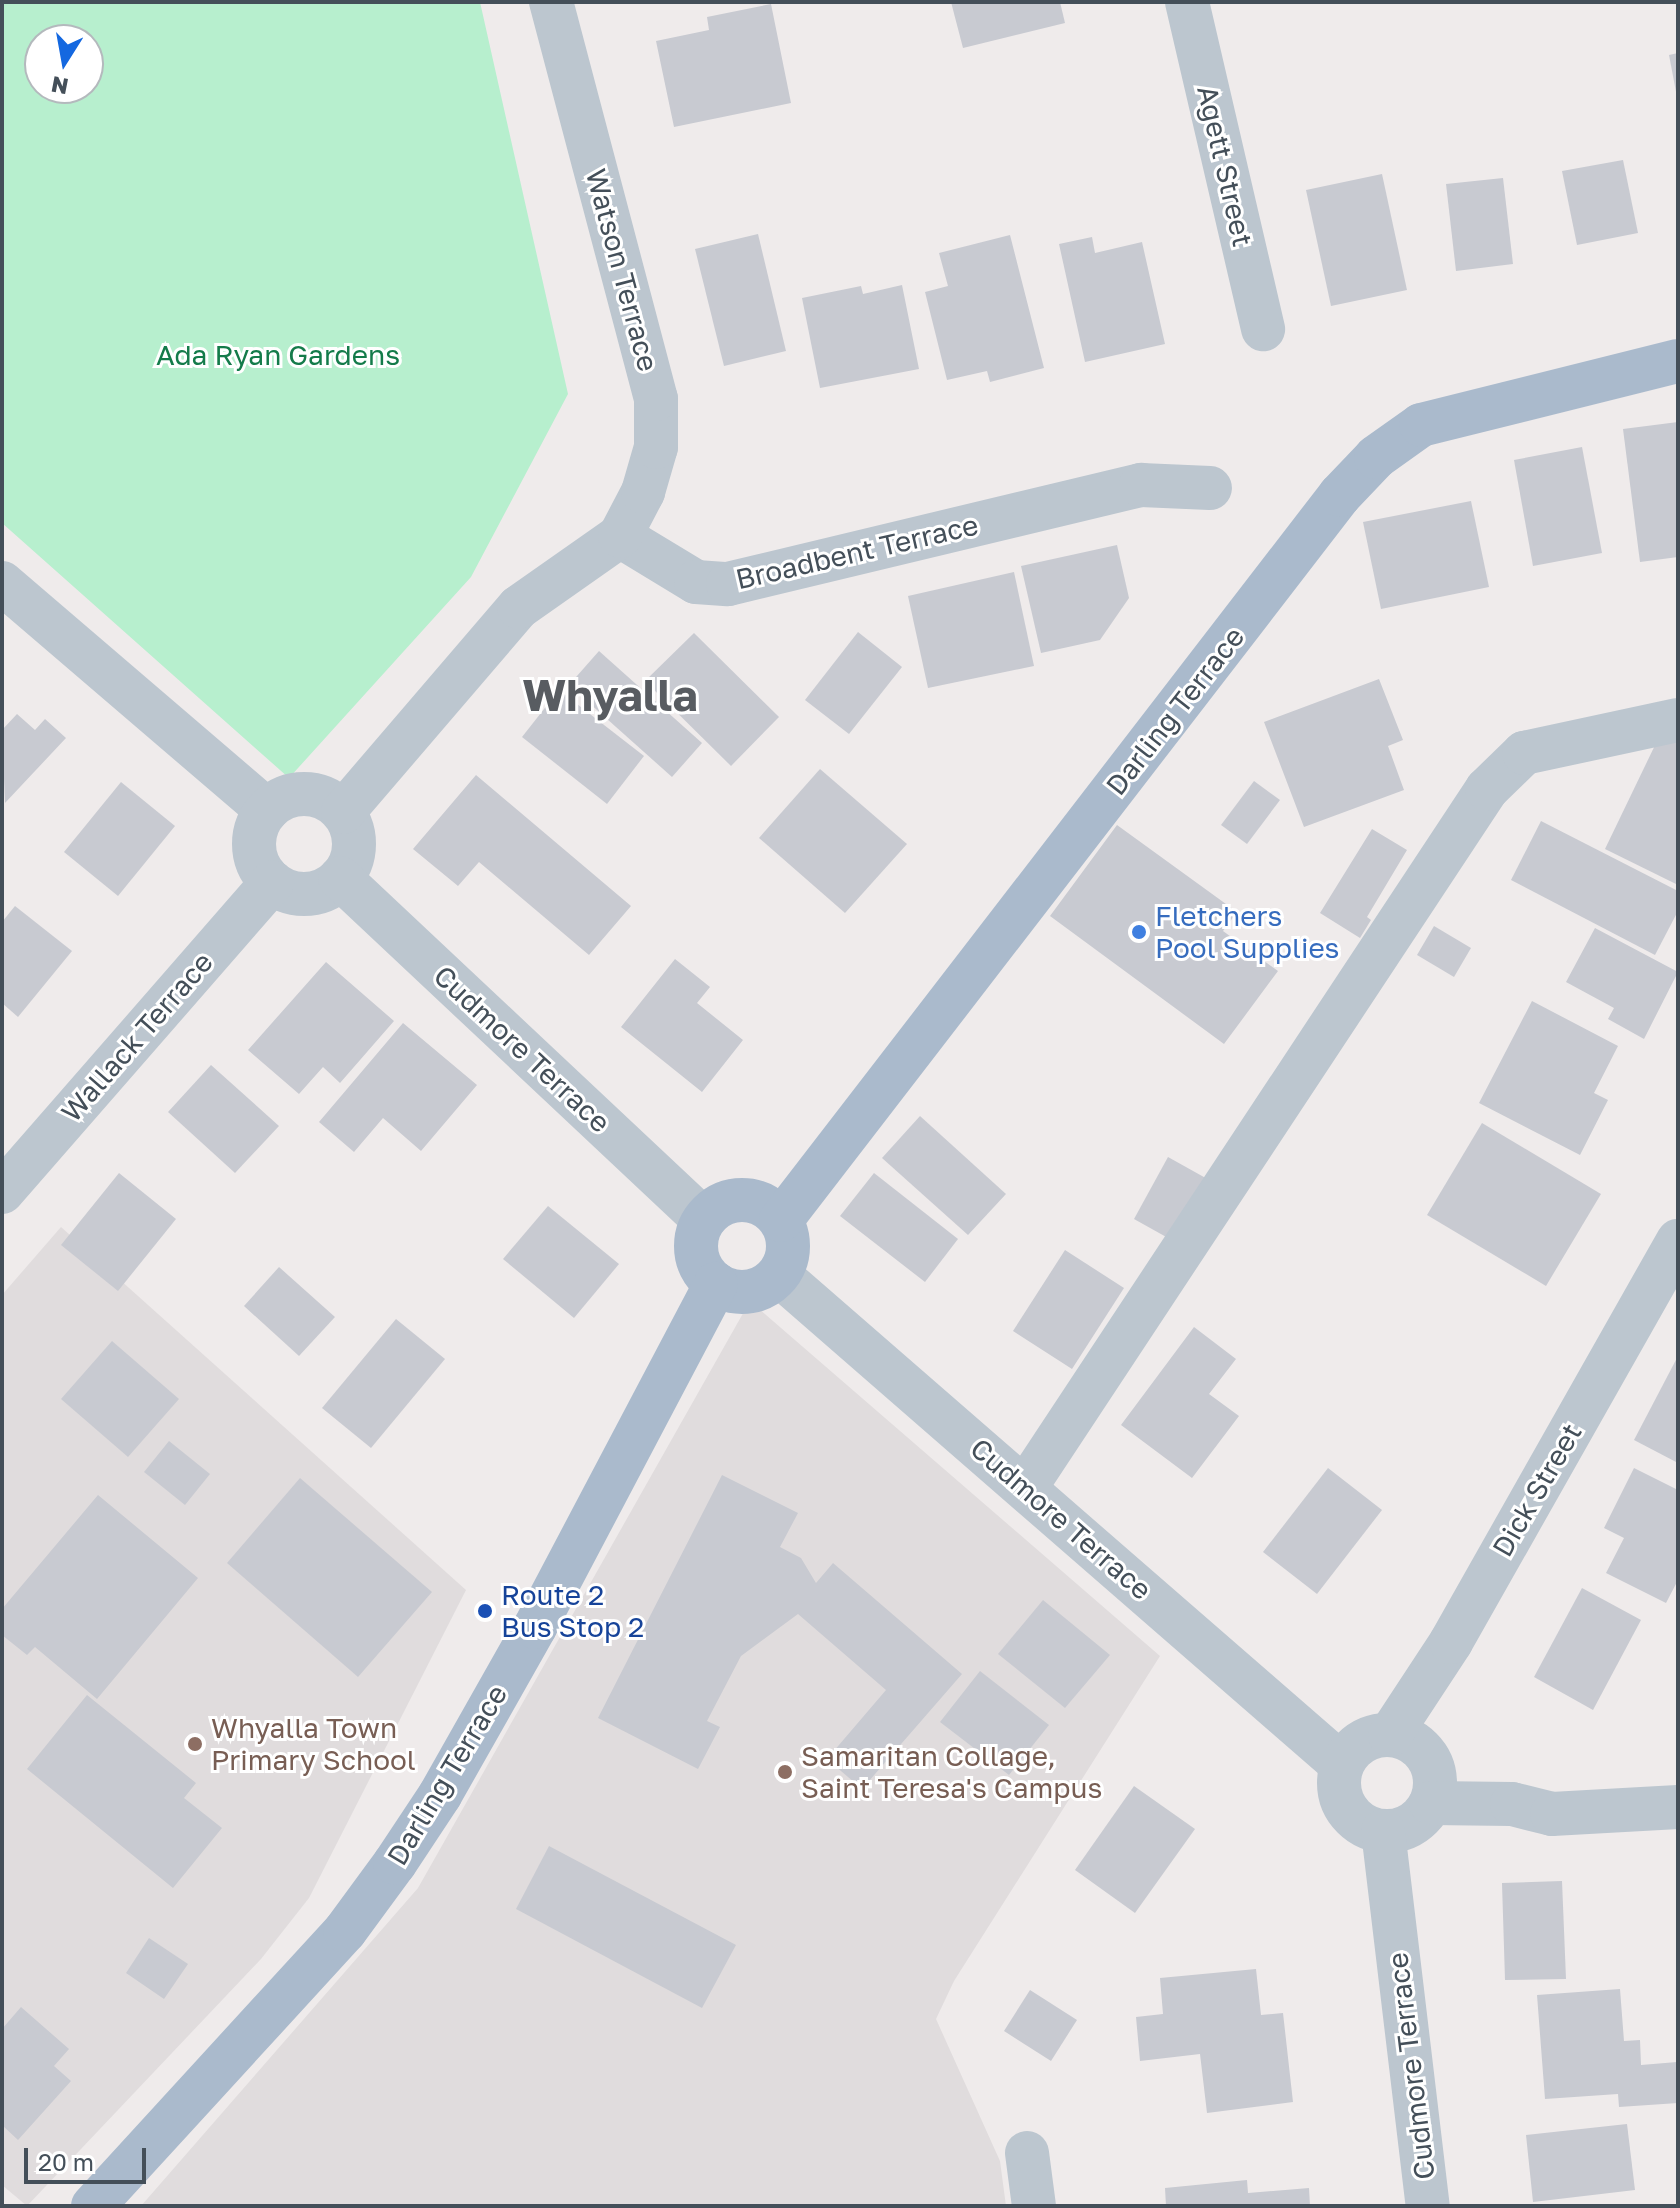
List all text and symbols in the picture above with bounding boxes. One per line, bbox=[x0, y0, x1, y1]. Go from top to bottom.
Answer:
north arrow bbox=[24, 24, 104, 104]
text: N bbox=[49, 71, 71, 101]
street label: Agett Street bbox=[1190, 82, 1260, 250]
street label: Watson Terrace bbox=[579, 165, 665, 375]
park label: Ada Ryan Gardens bbox=[156, 338, 400, 372]
street label: Broadbent Terrace bbox=[732, 508, 982, 596]
street label: Darling Terrace bbox=[1099, 620, 1251, 802]
district label: Whyalla bbox=[522, 669, 698, 721]
place label: Fletchers Pool Supplies bbox=[1155, 899, 1339, 965]
marker: Fletchers Pool Supplies bbox=[1130, 923, 1148, 941]
street label: Wallack Terrace bbox=[54, 945, 220, 1129]
street label: Cudmore Terrace bbox=[427, 959, 617, 1139]
street label: Dick Street bbox=[1485, 1417, 1589, 1563]
street label: Cudmore Terrace bbox=[964, 1431, 1158, 1607]
place label: Route 2 Bus Stop 2 bbox=[501, 1578, 644, 1644]
marker: Route 2 Bus Stop 2 bbox=[476, 1602, 494, 1620]
street label: Darling Terrace bbox=[380, 1679, 514, 1871]
place label: Whyalla Town Primary School bbox=[211, 1711, 416, 1777]
marker: Whyalla Town Primary School bbox=[186, 1735, 204, 1753]
place label: Samaritan Collage, Saint Teresa's Campus bbox=[801, 1739, 1102, 1805]
marker: Samaritan Collage, Saint Teresa's Campus bbox=[776, 1763, 794, 1781]
street label: Cudmore Terrace bbox=[1380, 1950, 1442, 2182]
scale bar bbox=[28, 2132, 150, 2182]
text: 20 m bbox=[38, 2147, 94, 2176]

